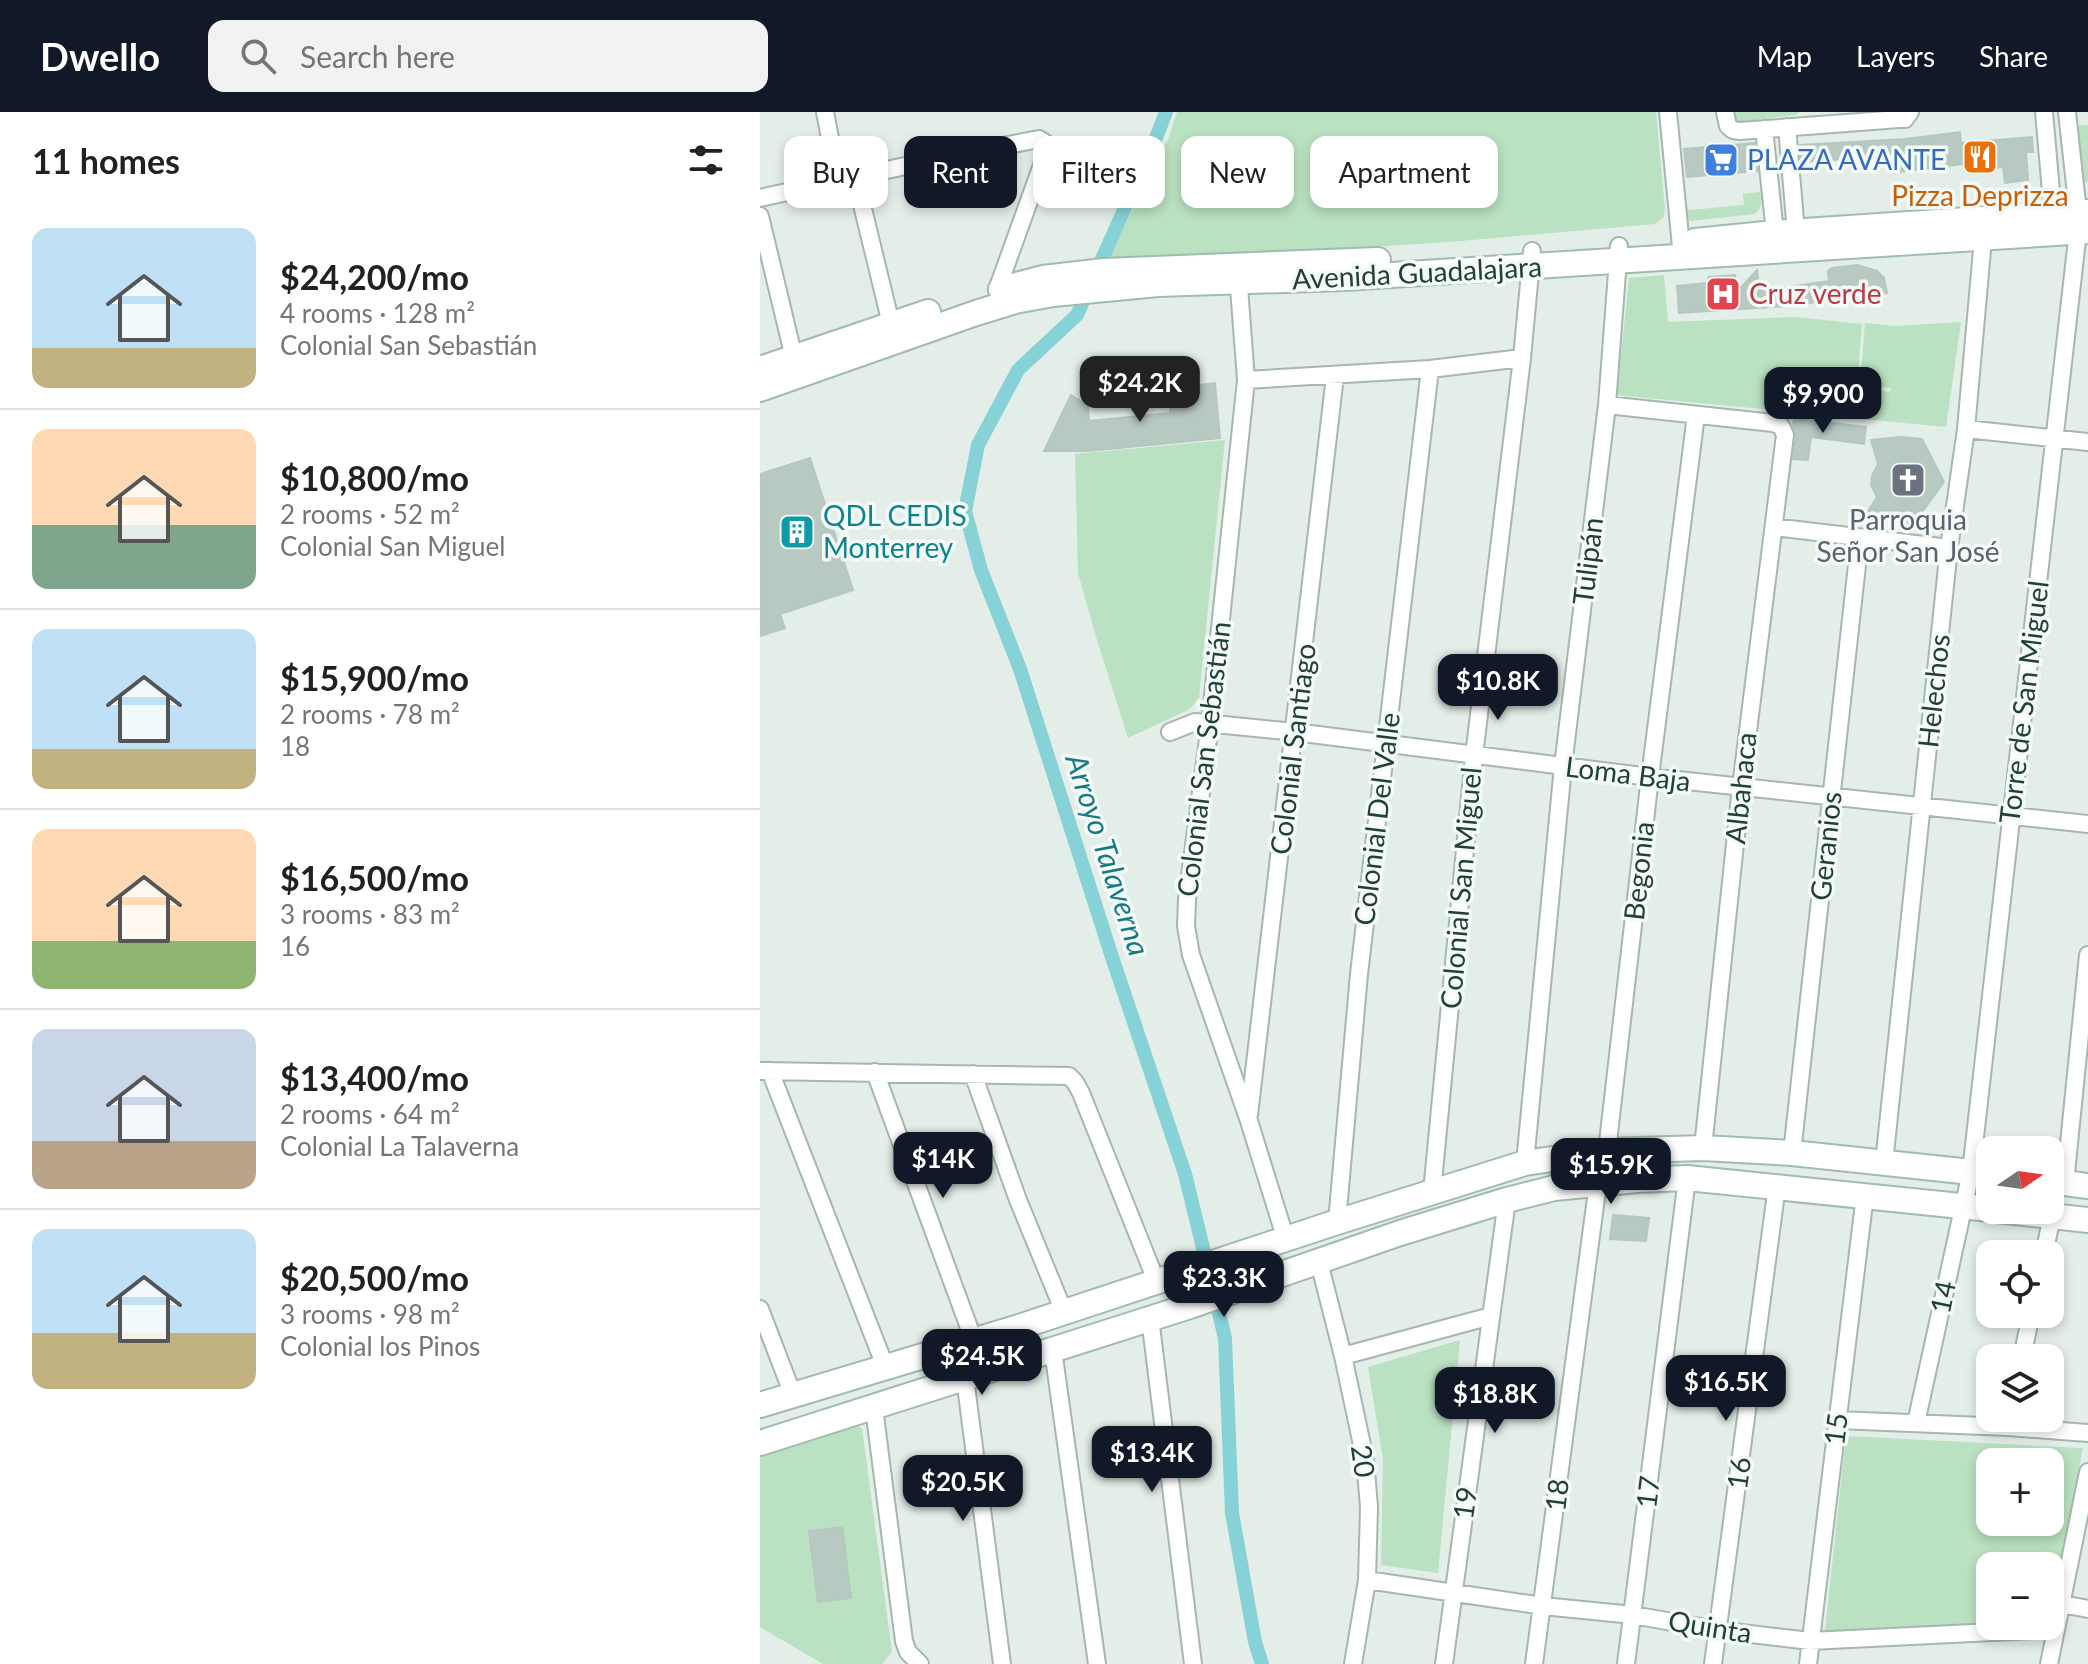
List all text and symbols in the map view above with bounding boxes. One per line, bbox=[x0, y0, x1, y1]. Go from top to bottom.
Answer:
search box bbox=[208, 20, 768, 92]
text: Dwello bbox=[40, 33, 160, 79]
icon: search bbox=[236, 34, 280, 78]
text: Search here bbox=[300, 38, 455, 74]
text: Map bbox=[1757, 39, 1812, 73]
text: Layers bbox=[1856, 39, 1935, 73]
text: Share bbox=[1979, 39, 2048, 73]
chip: Buy bbox=[784, 136, 888, 208]
chip: Rent bbox=[904, 136, 1017, 208]
chip: Filters bbox=[1033, 136, 1165, 208]
chip: New bbox=[1181, 136, 1294, 208]
chip: Apartment bbox=[1310, 136, 1498, 208]
icon: filters bbox=[684, 138, 728, 182]
restaurant icon: Pizza Deprizza bbox=[1961, 138, 1999, 176]
text: 11 homes bbox=[32, 140, 180, 181]
supermarket icon: PLAZA AVANTE bbox=[1702, 141, 1740, 179]
place label: PLAZA AVANTE bbox=[1747, 142, 1946, 176]
place label: Pizza Deprizza bbox=[1891, 178, 2069, 212]
street label: Avenida Guadalajara bbox=[1291, 248, 1543, 296]
text: $24,200/mo bbox=[280, 256, 469, 297]
icon: home bbox=[96, 260, 192, 356]
hospital icon: Cruz verde bbox=[1704, 275, 1742, 313]
place label: Cruz verde bbox=[1749, 276, 1882, 310]
text: 4 rooms · 128 m² bbox=[280, 297, 475, 329]
text: Colonial San Sebastián bbox=[280, 329, 537, 361]
pin: $24.2K bbox=[1075, 356, 1205, 424]
text: $24.2K bbox=[1098, 366, 1182, 398]
pin: $9,900 bbox=[1758, 367, 1888, 435]
text: $9,900 bbox=[1782, 377, 1864, 409]
text: $10,800/mo bbox=[280, 457, 469, 498]
icon: home bbox=[96, 461, 192, 557]
church icon: Parroquia Señor San José bbox=[1889, 461, 1927, 499]
text: 2 rooms · 52 m² bbox=[280, 498, 460, 530]
place label: QDL CEDIS Monterrey bbox=[823, 498, 967, 564]
place label: Parroquia Señor San José bbox=[1816, 502, 2000, 568]
building icon: QDL CEDIS Monterrey bbox=[778, 513, 816, 551]
street label: Tulipán bbox=[1565, 515, 1609, 607]
text: Colonial San Miguel bbox=[280, 530, 505, 562]
street label: Torre de San Miguel bbox=[1991, 579, 2055, 825]
street label: Colonial San Sebastián bbox=[1169, 619, 1237, 898]
street label: Helechos bbox=[1910, 632, 1956, 749]
street label: Colonial Santiago bbox=[1262, 641, 1322, 856]
pin: $10.8K bbox=[1433, 654, 1563, 722]
text: $15,900/mo bbox=[280, 657, 469, 698]
icon: home bbox=[96, 661, 192, 757]
text: $10.8K bbox=[1456, 664, 1540, 696]
text: 2 rooms · 78 m² bbox=[280, 698, 460, 730]
street label: Colonial Del Valle bbox=[1346, 710, 1406, 927]
text: 18 bbox=[280, 730, 310, 762]
street label: Albahaca bbox=[1717, 730, 1763, 845]
water label: Arroyo Talaverna bbox=[1059, 748, 1158, 960]
street label: Loma Baja bbox=[1564, 748, 1693, 798]
street label: Colonial San Miguel bbox=[1432, 766, 1488, 1010]
street label: Geranios bbox=[1802, 790, 1848, 902]
street label: Begonia bbox=[1616, 820, 1660, 922]
text: $16,500/mo bbox=[280, 857, 469, 898]
icon: home bbox=[96, 861, 192, 957]
text: 3 rooms · 83 m² bbox=[280, 898, 460, 930]
text: 16 bbox=[280, 930, 310, 962]
text: $13,400/mo bbox=[280, 1057, 469, 1098]
icon: home bbox=[96, 1061, 192, 1157]
text: 2 rooms · 64 m² bbox=[280, 1098, 460, 1130]
text: Colonial La Talaverna bbox=[280, 1130, 519, 1162]
pin: $14K bbox=[896, 1132, 990, 1200]
north arrow bbox=[1976, 1136, 2064, 1224]
map controls bbox=[1976, 1136, 2064, 1640]
pin: $15.9K bbox=[1546, 1138, 1676, 1206]
text: $14K bbox=[911, 1142, 975, 1174]
text: $15.9K bbox=[1569, 1148, 1653, 1180]
button: locate bbox=[1976, 1240, 2064, 1328]
pin: $23.3K bbox=[1159, 1251, 1289, 1319]
text: $20,500/mo bbox=[280, 1257, 469, 1298]
icon: home bbox=[96, 1261, 192, 1357]
text: $23.3K bbox=[1182, 1261, 1266, 1293]
street label: 14 bbox=[1922, 1277, 1962, 1316]
text: 3 rooms · 98 m² bbox=[280, 1298, 460, 1330]
pin: $24.5K bbox=[917, 1329, 1047, 1397]
text: Colonial los Pinos bbox=[280, 1330, 480, 1362]
text: $24.5K bbox=[940, 1339, 1024, 1371]
button: layers bbox=[1976, 1344, 2064, 1432]
pin: $16.5K bbox=[1661, 1355, 1791, 1423]
text: $16.5K bbox=[1684, 1365, 1768, 1397]
pin: $18.8K bbox=[1430, 1367, 1560, 1435]
text: $18.8K bbox=[1453, 1377, 1537, 1409]
street label: 15 bbox=[1816, 1411, 1854, 1447]
pin: $13.4K bbox=[1087, 1426, 1217, 1494]
text: $13.4K bbox=[1110, 1436, 1194, 1468]
street label: 20 bbox=[1345, 1442, 1383, 1479]
button: + bbox=[1976, 1448, 2064, 1536]
street label: 16 bbox=[1719, 1454, 1757, 1491]
pin: $20.5K bbox=[898, 1455, 1028, 1523]
text: $20.5K bbox=[921, 1465, 1005, 1497]
street label: 17 bbox=[1628, 1474, 1666, 1510]
street label: 18 bbox=[1537, 1477, 1575, 1513]
street label: 19 bbox=[1445, 1484, 1483, 1521]
button: − bbox=[1976, 1552, 2064, 1640]
street label: Quinta bbox=[1666, 1603, 1754, 1649]

